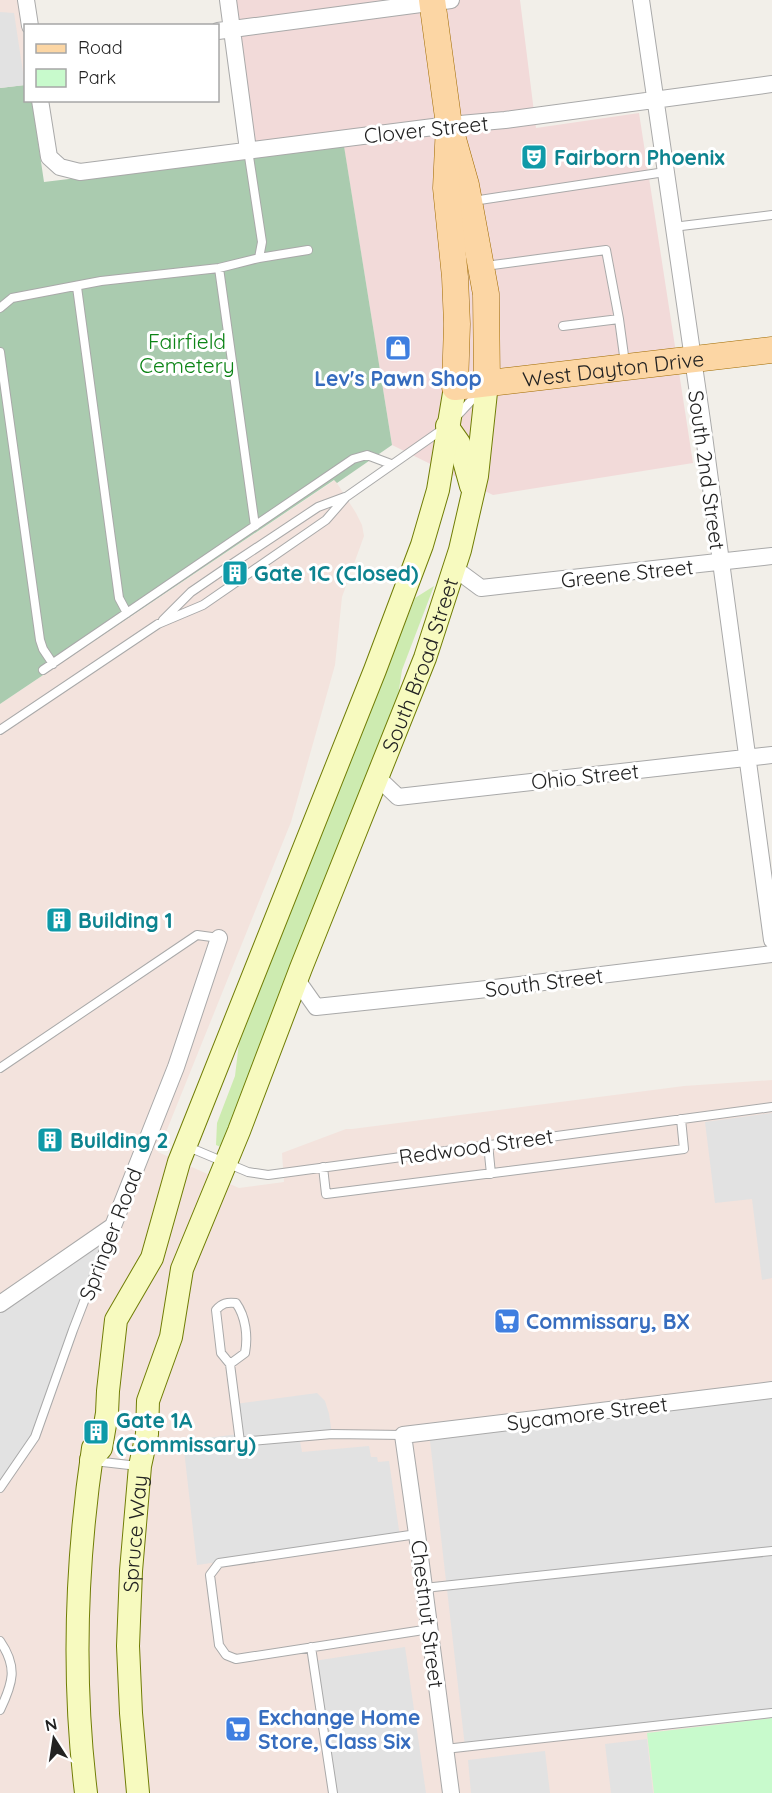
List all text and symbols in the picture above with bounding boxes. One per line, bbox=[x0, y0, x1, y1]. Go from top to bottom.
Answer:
legend bbox=[24, 24, 219, 102]
text: Road bbox=[78, 36, 123, 59]
text: Park bbox=[78, 66, 116, 89]
street label: Clover Street bbox=[362, 110, 490, 148]
theatre icon: Fairborn Phoenix bbox=[519, 142, 549, 172]
place label: Fairborn Phoenix bbox=[554, 144, 725, 170]
park label: Fairfield Cemetery bbox=[139, 328, 235, 378]
shop icon: Lev's Pawn Shop bbox=[383, 333, 413, 363]
street label: West Dayton Drive bbox=[521, 345, 705, 392]
place label: Lev's Pawn Shop bbox=[314, 365, 482, 391]
street label: South 2nd Street bbox=[683, 389, 731, 551]
street label: Greene Street bbox=[559, 553, 695, 593]
building icon: Gate 1C (Closed) bbox=[220, 558, 250, 588]
place label: Gate 1C (Closed) bbox=[254, 560, 419, 586]
street label: South Broad Street bbox=[376, 574, 463, 756]
street label: Ohio Street bbox=[530, 757, 640, 795]
building icon: Building 1 bbox=[44, 905, 74, 935]
place label: Building 1 bbox=[78, 907, 173, 933]
street label: South Street bbox=[484, 962, 604, 1002]
street label: Redwood Street bbox=[397, 1122, 555, 1170]
building icon: Building 2 bbox=[35, 1125, 65, 1155]
place label: Building 2 bbox=[70, 1127, 168, 1153]
street label: Springer Road bbox=[73, 1164, 147, 1304]
supermarket icon: Commissary, BX bbox=[492, 1306, 522, 1336]
place label: Commissary, BX bbox=[526, 1308, 690, 1334]
street label: Sycamore Street bbox=[505, 1390, 669, 1436]
place label: Gate 1A (Commissary) bbox=[116, 1407, 256, 1457]
building icon: Gate 1A (Commissary) bbox=[81, 1417, 111, 1447]
street label: Spruce Way bbox=[117, 1474, 152, 1593]
street label: Chestnut Street bbox=[406, 1539, 450, 1689]
place label: Exchange Home Store, Class Six bbox=[258, 1704, 420, 1754]
north arrow bbox=[24, 1709, 84, 1769]
text: N bbox=[43, 1713, 59, 1735]
supermarket icon: Exchange Home Store, Class Six bbox=[223, 1714, 253, 1744]

